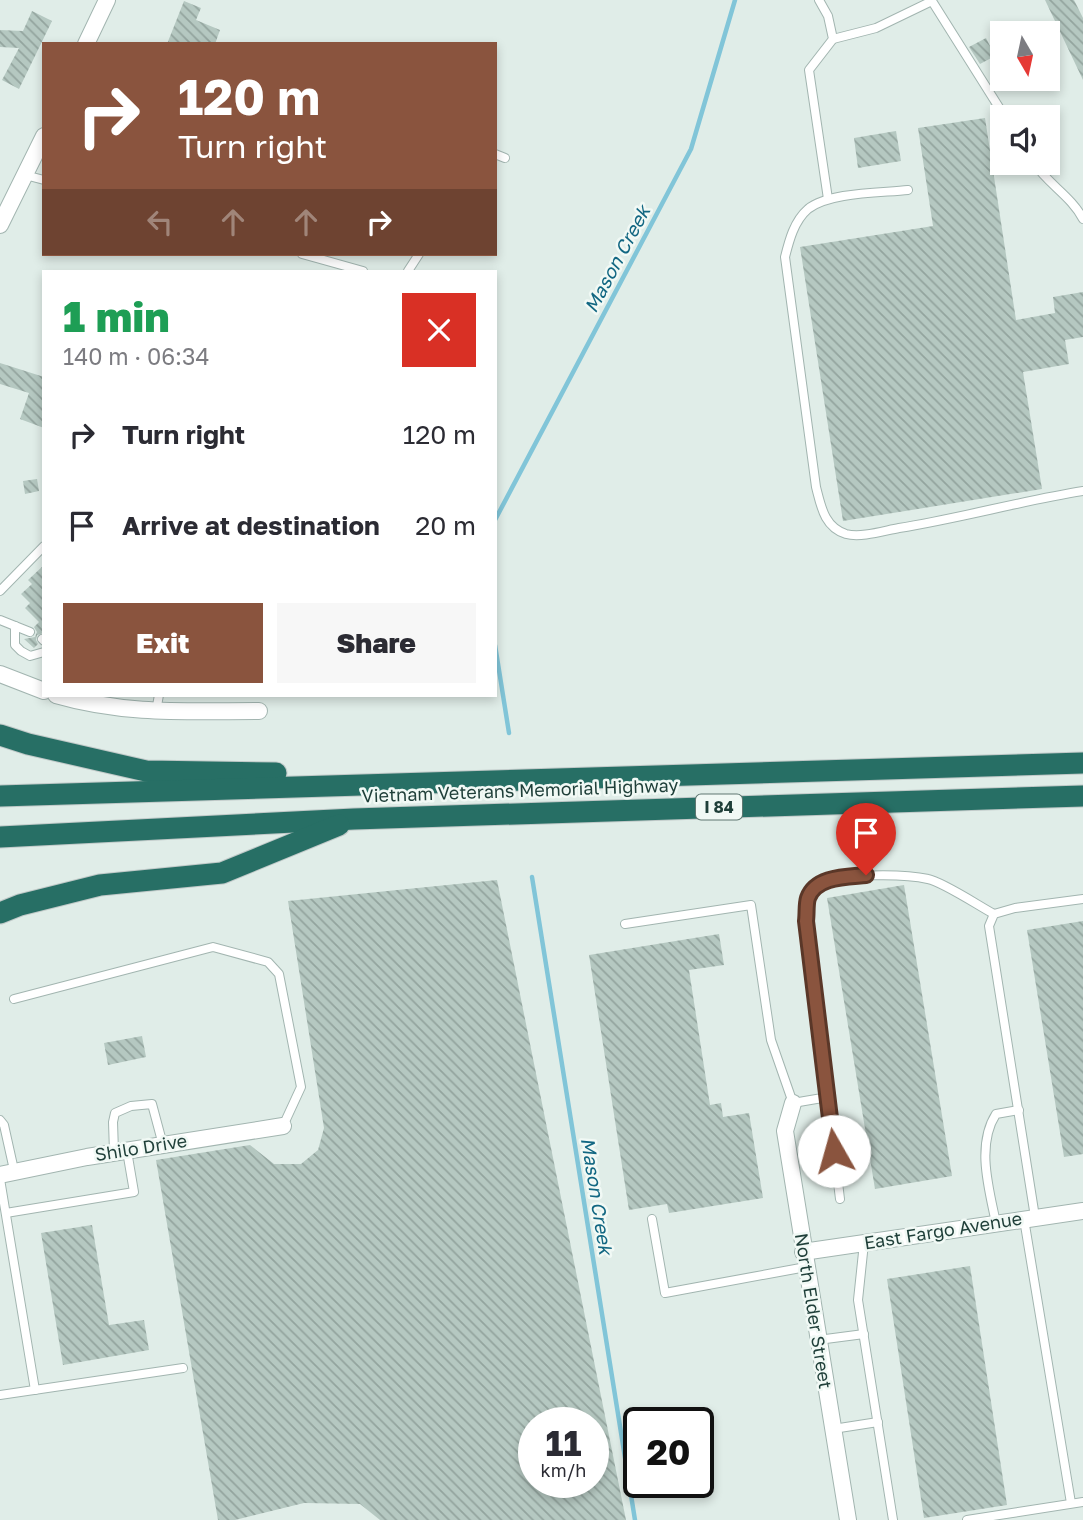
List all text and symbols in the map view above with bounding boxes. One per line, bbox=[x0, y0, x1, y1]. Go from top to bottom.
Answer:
north arrow bbox=[990, 21, 1060, 91]
map controls bbox=[990, 21, 1060, 175]
text: 120 m bbox=[178, 67, 320, 126]
icon: right bbox=[63, 70, 154, 161]
button: sound bbox=[990, 105, 1060, 175]
text: Turn right bbox=[178, 127, 327, 165]
water label: Mason Creek bbox=[579, 199, 655, 316]
icon: left bbox=[141, 203, 179, 241]
icon: ahead bbox=[214, 203, 252, 241]
icon: ahead bbox=[287, 203, 325, 241]
icon: right bbox=[360, 203, 398, 241]
text: 1 min bbox=[63, 291, 170, 341]
button: close bbox=[402, 293, 476, 367]
text: 140 m · 06:34 bbox=[63, 342, 210, 370]
icon: right bbox=[63, 416, 101, 454]
text: Turn right bbox=[122, 419, 245, 450]
text: 120 m bbox=[403, 419, 476, 450]
icon: arrive bbox=[63, 507, 101, 545]
text: Arrive at destination bbox=[122, 510, 380, 541]
text: 20 m bbox=[415, 510, 476, 541]
button: Exit bbox=[63, 603, 263, 683]
button: Share bbox=[277, 603, 476, 683]
street label: Vietnam Veterans Memorial Highway bbox=[361, 773, 679, 807]
road number: I 84 bbox=[696, 794, 742, 820]
pin bbox=[836, 803, 896, 875]
icon: arrive bbox=[847, 814, 885, 852]
position arrow bbox=[797, 1114, 871, 1188]
street label: Shilo Drive bbox=[93, 1129, 188, 1165]
water label: Mason Creek bbox=[577, 1136, 618, 1258]
street label: East Fargo Avenue bbox=[862, 1207, 1023, 1253]
street label: North Elder Street bbox=[791, 1231, 837, 1390]
speed limit sign: 20 bbox=[623, 1407, 714, 1498]
text: 11 bbox=[545, 1422, 582, 1464]
text: km/h bbox=[541, 1459, 586, 1481]

